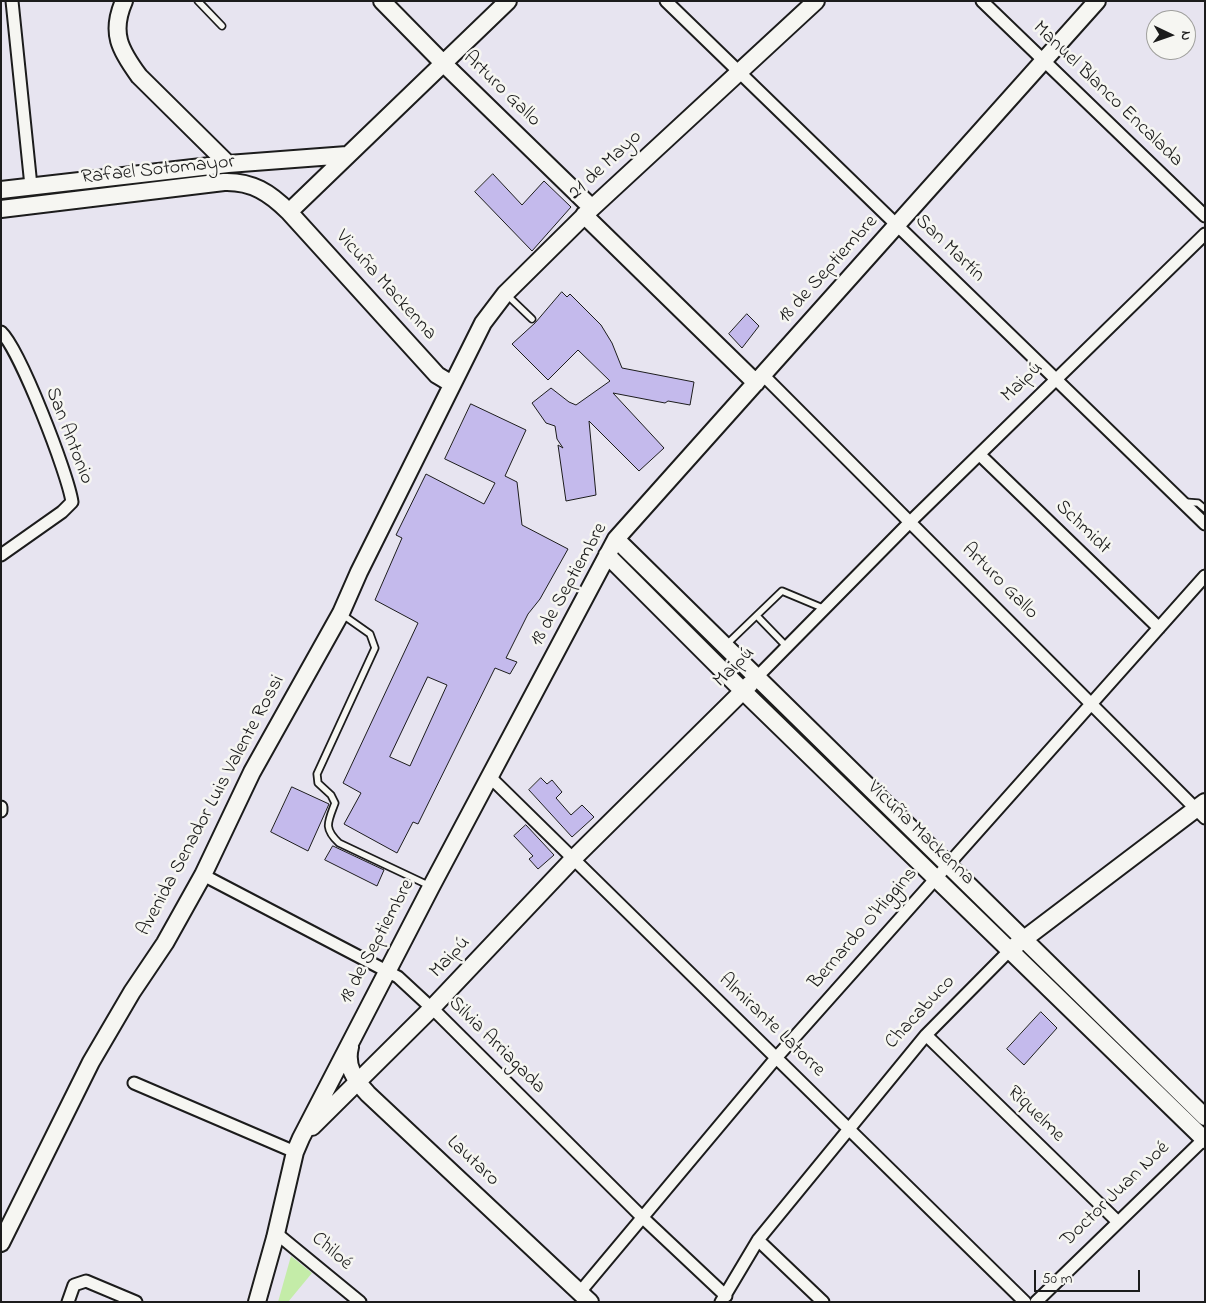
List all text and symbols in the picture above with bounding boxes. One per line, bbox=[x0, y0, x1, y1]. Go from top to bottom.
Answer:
north arrow bbox=[1146, 10, 1196, 60]
street label: Manuel Blanco Encalada bbox=[1027, 17, 1187, 173]
text: N bbox=[1175, 30, 1196, 41]
street label: Arturo Gallo bbox=[457, 47, 545, 133]
street label: 21 de Mayo bbox=[564, 126, 648, 206]
street label: Rafael Sotomayor bbox=[80, 151, 236, 191]
street label: San Martín bbox=[909, 210, 989, 288]
street label: 18 de Septiembre bbox=[774, 211, 884, 329]
street label: Vicuña Mackenna bbox=[329, 226, 441, 346]
street label: Maipú bbox=[997, 357, 1049, 409]
street label: San Antonio bbox=[39, 384, 97, 488]
street label: Schmidt bbox=[1049, 496, 1115, 560]
street label: 18 de Septiembre bbox=[526, 519, 614, 651]
street label: Arturo Gallo bbox=[956, 539, 1042, 625]
street label: Maipú bbox=[709, 642, 761, 694]
street label: Avenida Senador Luis Valente Rossi bbox=[133, 672, 291, 940]
street label: Vicuña Mackenna bbox=[861, 777, 979, 891]
street label: Bernardo O'Higgins bbox=[804, 863, 924, 995]
street label: 18 de Septiembre bbox=[335, 876, 421, 1008]
street label: Maipú bbox=[426, 932, 476, 984]
street label: Almirante Latorre bbox=[713, 969, 829, 1083]
street label: Chacabuco bbox=[881, 971, 961, 1055]
street label: Silvia Arriagada bbox=[442, 992, 550, 1100]
street label: Riquelme bbox=[1001, 1082, 1069, 1148]
street label: Lautaro bbox=[441, 1132, 503, 1192]
street label: Doctor Juan Noé bbox=[1057, 1137, 1175, 1253]
street label: Chiloé bbox=[305, 1228, 357, 1276]
scale bar bbox=[1036, 1260, 1142, 1292]
text: 50 m bbox=[1042, 1268, 1072, 1290]

